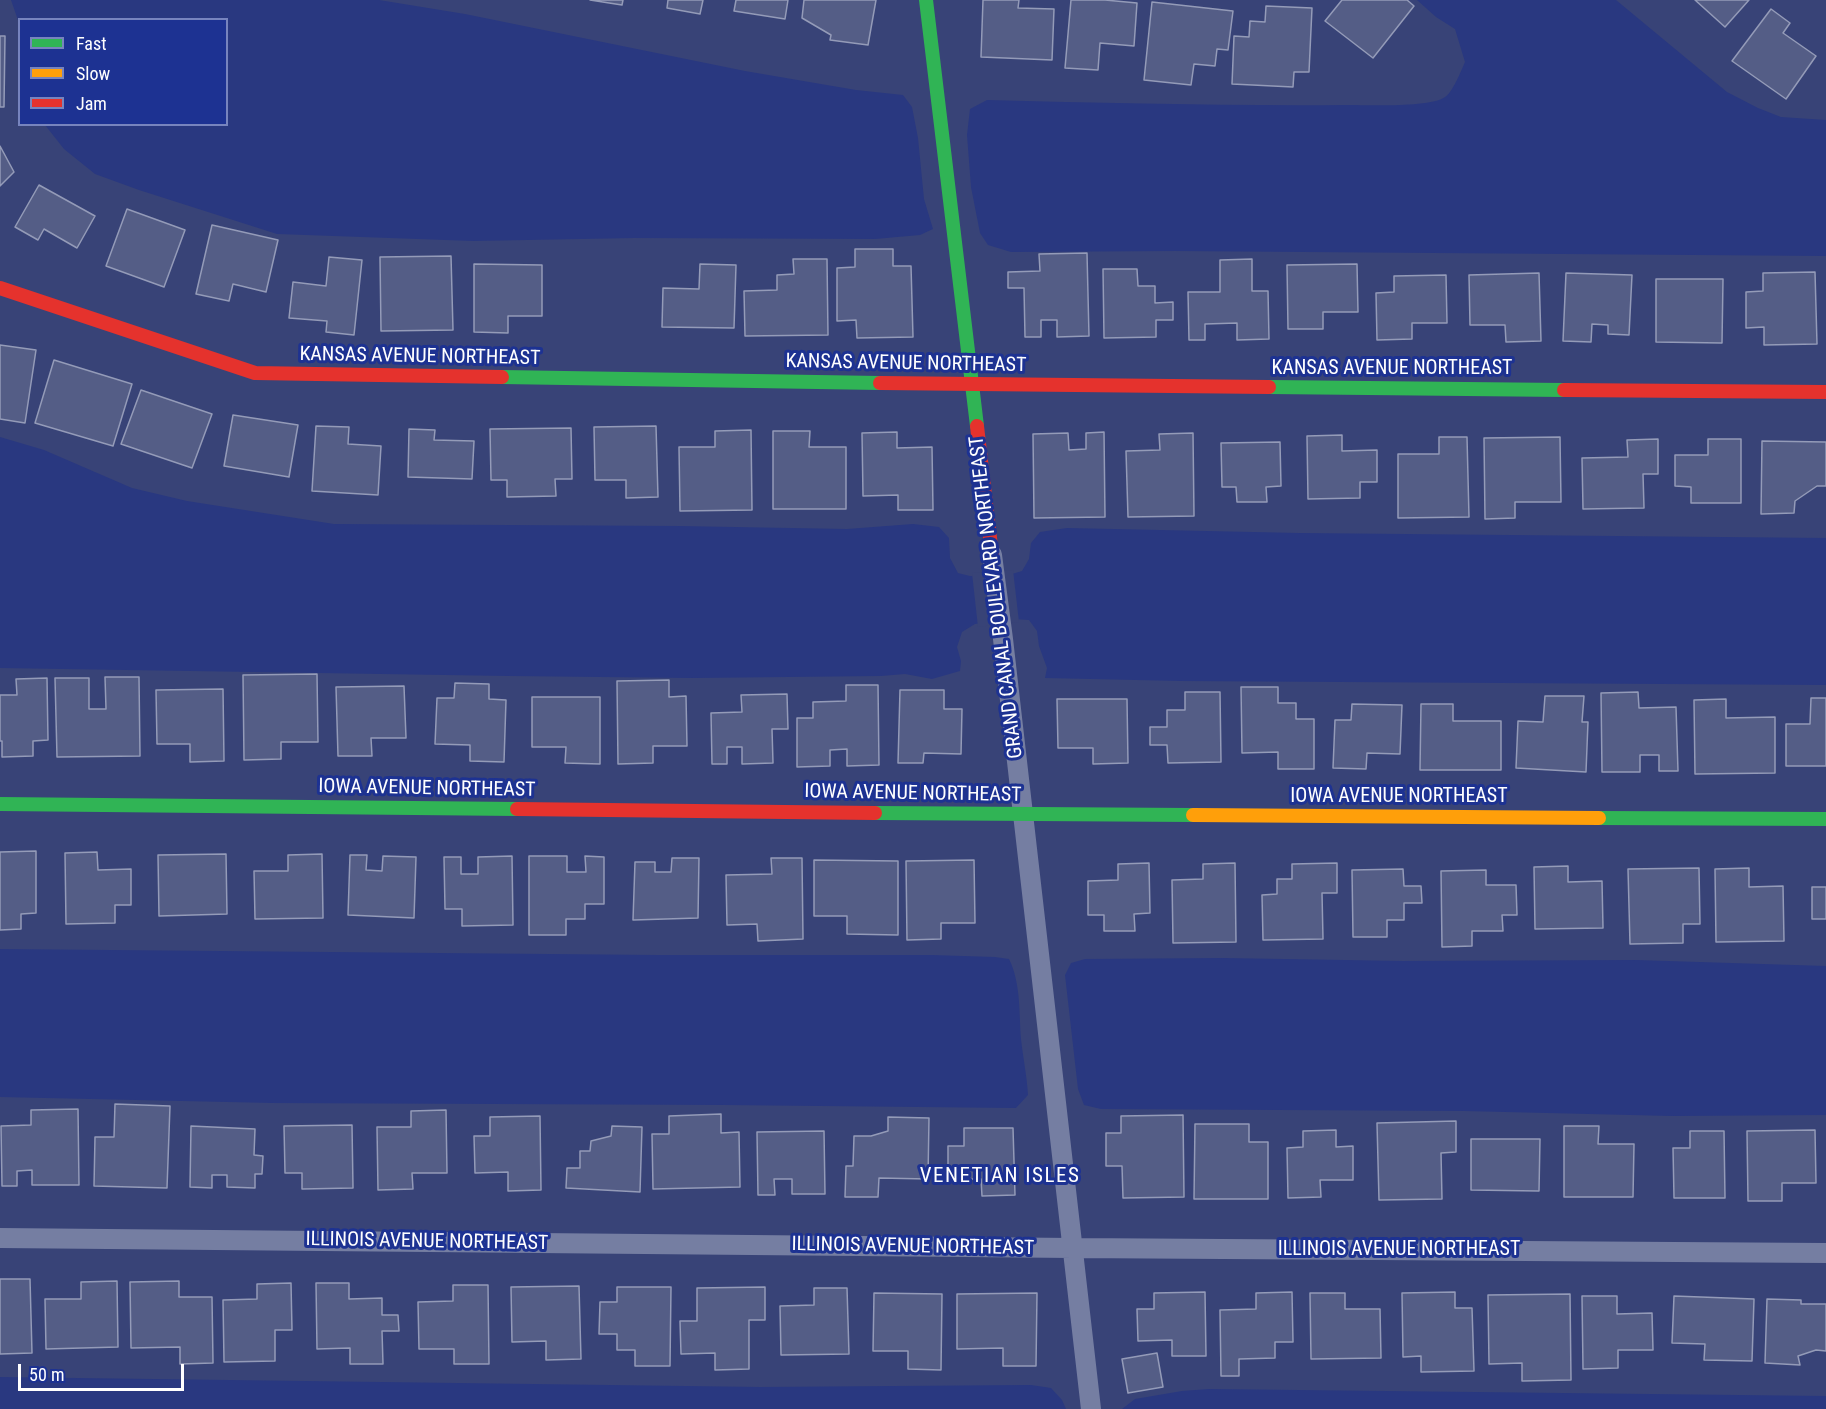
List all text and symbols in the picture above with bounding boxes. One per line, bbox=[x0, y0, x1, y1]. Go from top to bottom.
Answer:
legend bbox=[18, 18, 228, 126]
text: Fast bbox=[76, 33, 107, 54]
text: Slow bbox=[76, 63, 110, 84]
text: Jam bbox=[76, 93, 107, 114]
street label: KANSAS AVENUE NORTHEAST bbox=[299, 343, 541, 371]
street label: KANSAS AVENUE NORTHEAST bbox=[785, 350, 1027, 378]
street label: KANSAS AVENUE NORTHEAST bbox=[1271, 357, 1513, 381]
street label: GRAND CANAL BOULEVARD NORTHEAST bbox=[965, 434, 1029, 760]
street label: IOWA AVENUE NORTHEAST bbox=[318, 775, 536, 803]
street label: IOWA AVENUE NORTHEAST bbox=[804, 780, 1022, 808]
street label: IOWA AVENUE NORTHEAST bbox=[1290, 785, 1508, 809]
district label: VENETIAN ISLES bbox=[920, 1164, 1080, 1190]
street label: ILLINOIS AVENUE NORTHEAST bbox=[305, 1228, 549, 1256]
street label: ILLINOIS AVENUE NORTHEAST bbox=[791, 1233, 1035, 1261]
street label: ILLINOIS AVENUE NORTHEAST bbox=[1278, 1238, 1520, 1262]
scale bar bbox=[21, 1352, 188, 1390]
text: 50 m bbox=[29, 1364, 64, 1385]

